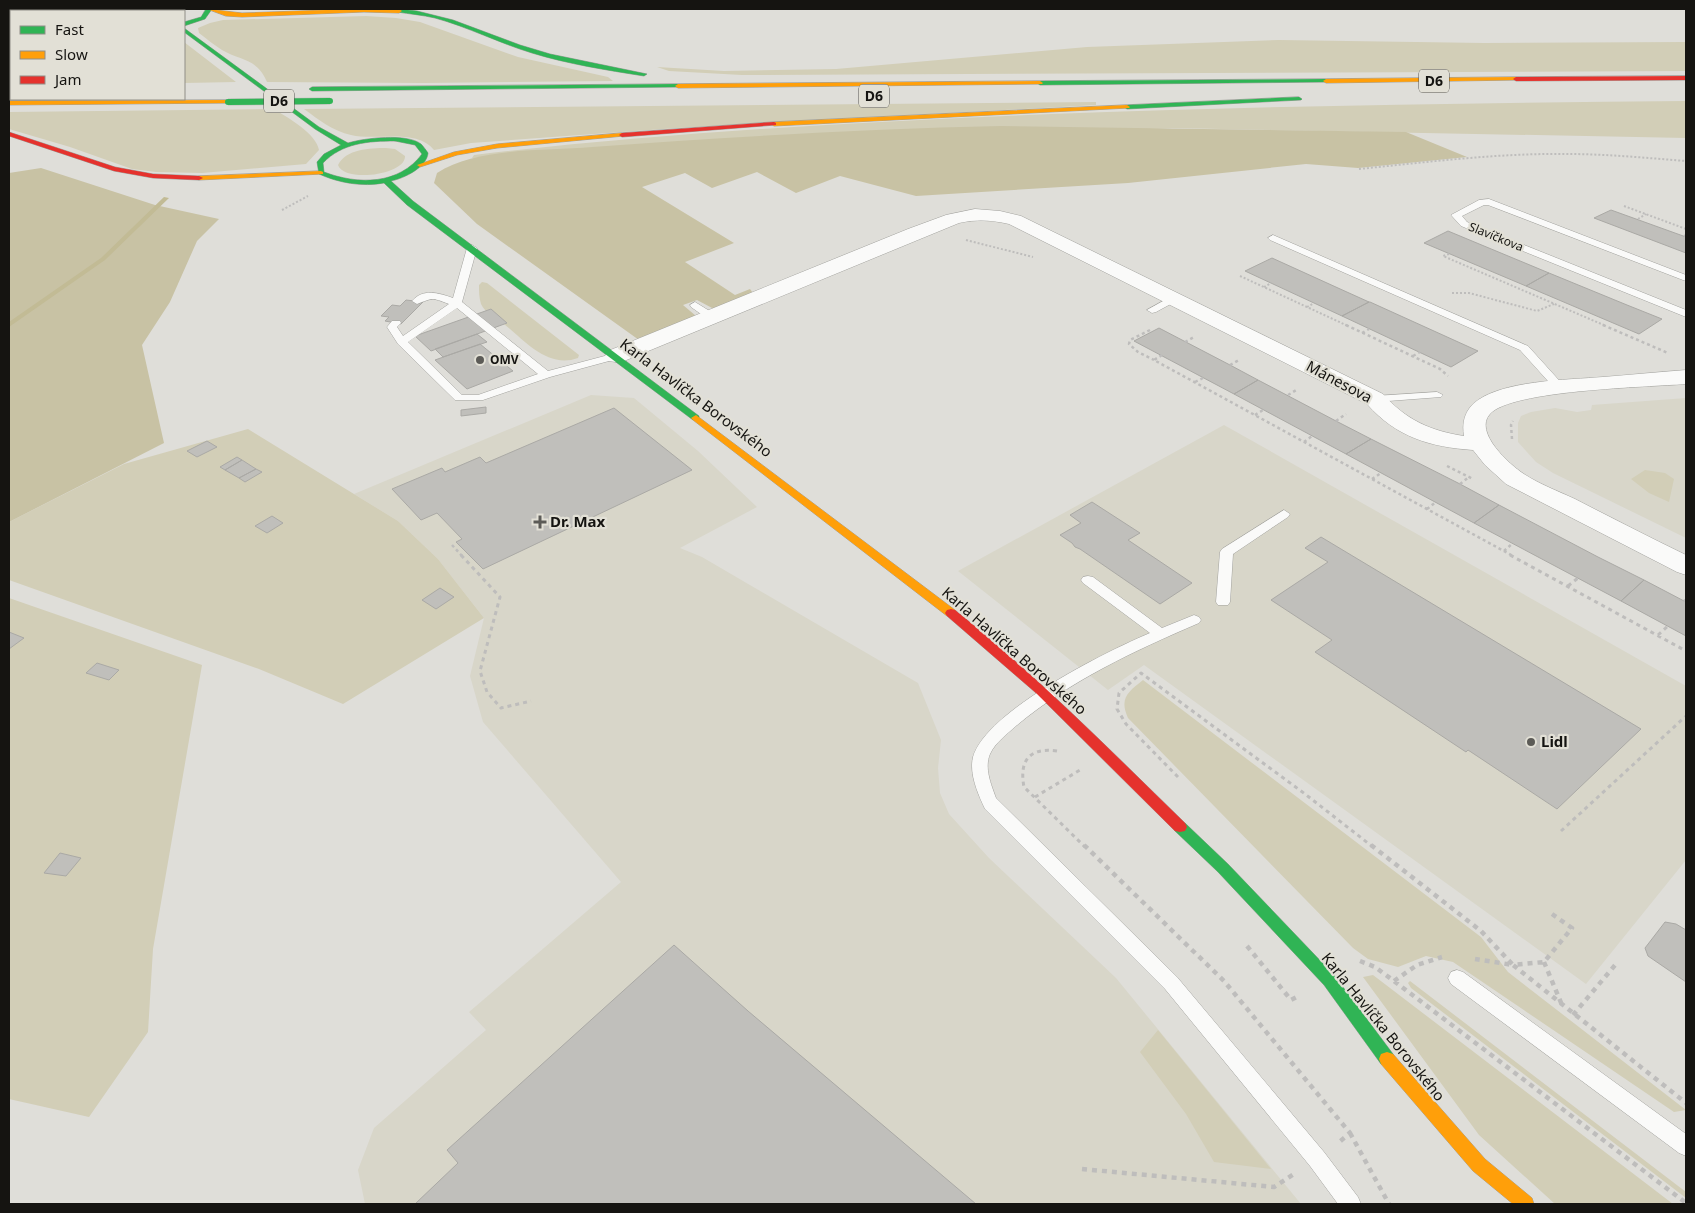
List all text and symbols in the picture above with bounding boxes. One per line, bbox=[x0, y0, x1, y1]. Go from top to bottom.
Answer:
legend bbox=[10, 10, 185, 100]
text: Fast bbox=[55, 19, 84, 39]
text: Slow bbox=[55, 44, 88, 64]
text: Jam bbox=[53, 69, 82, 89]
road number: D6 bbox=[1419, 70, 1449, 92]
road number: D6 bbox=[859, 84, 889, 108]
road number: D6 bbox=[264, 90, 294, 112]
street label: Slavíčkova bbox=[1466, 218, 1526, 255]
street label: Karla Havlíčka Borovského bbox=[616, 333, 777, 461]
place label: OMV bbox=[490, 351, 519, 368]
marker: OMV bbox=[474, 354, 486, 366]
street label: Mánesova bbox=[1303, 355, 1376, 407]
place label: Dr. Max bbox=[550, 511, 606, 531]
marker: Dr. Max bbox=[534, 516, 546, 528]
street label: Karla Havlíčka Borovského bbox=[938, 582, 1091, 719]
place label: Lidl bbox=[1541, 731, 1568, 751]
marker: Lidl bbox=[1525, 736, 1537, 748]
street label: Karla Havlíčka Borovského bbox=[1318, 948, 1450, 1105]

